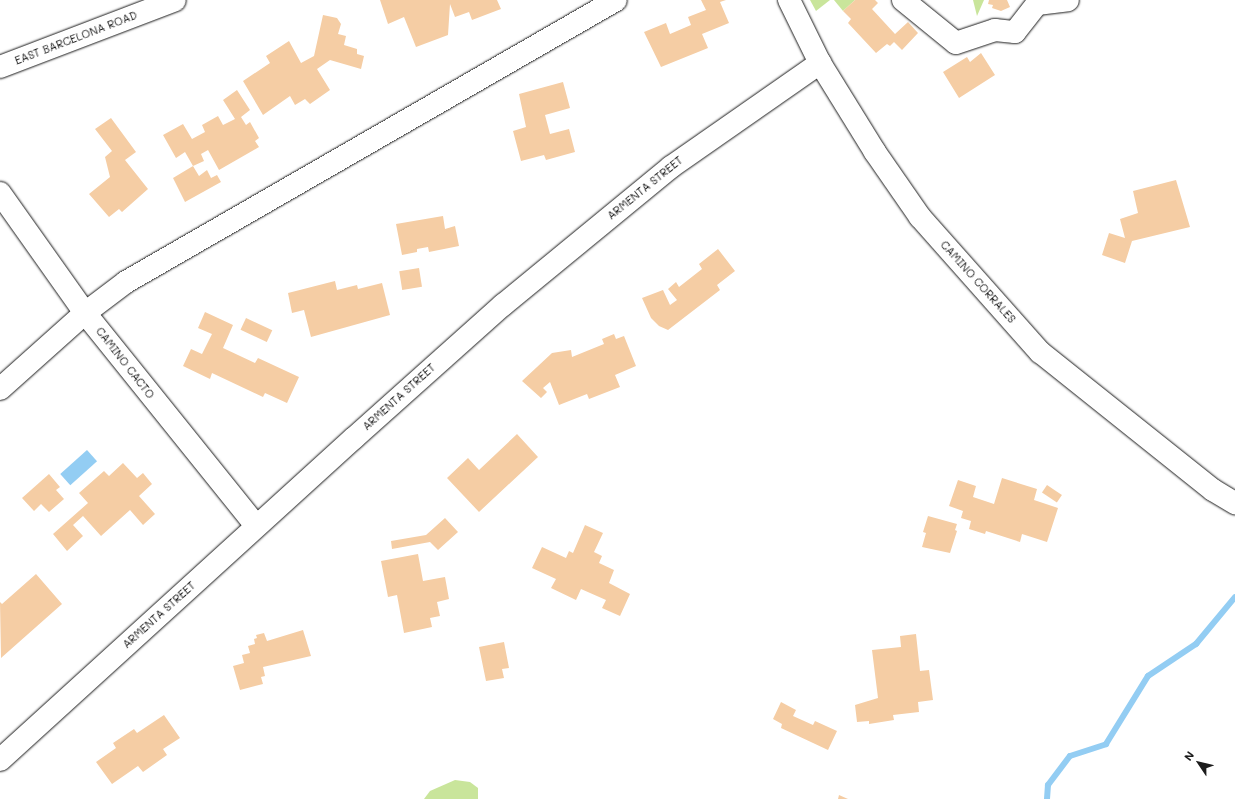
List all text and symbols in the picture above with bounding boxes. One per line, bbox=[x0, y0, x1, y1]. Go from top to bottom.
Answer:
street label: EAST BARCELONA ROAD bbox=[13, 9, 139, 67]
street label: ARMENTA STREET bbox=[605, 154, 685, 222]
street label: CAMINO CORRALES bbox=[938, 238, 1018, 326]
street label: CAMINO CACTO bbox=[93, 325, 157, 401]
street label: ARMENTA STREET bbox=[360, 361, 438, 433]
street label: ARMENTA STREET bbox=[120, 579, 198, 651]
north arrow bbox=[1179, 743, 1219, 783]
text: N bbox=[1180, 748, 1197, 764]

